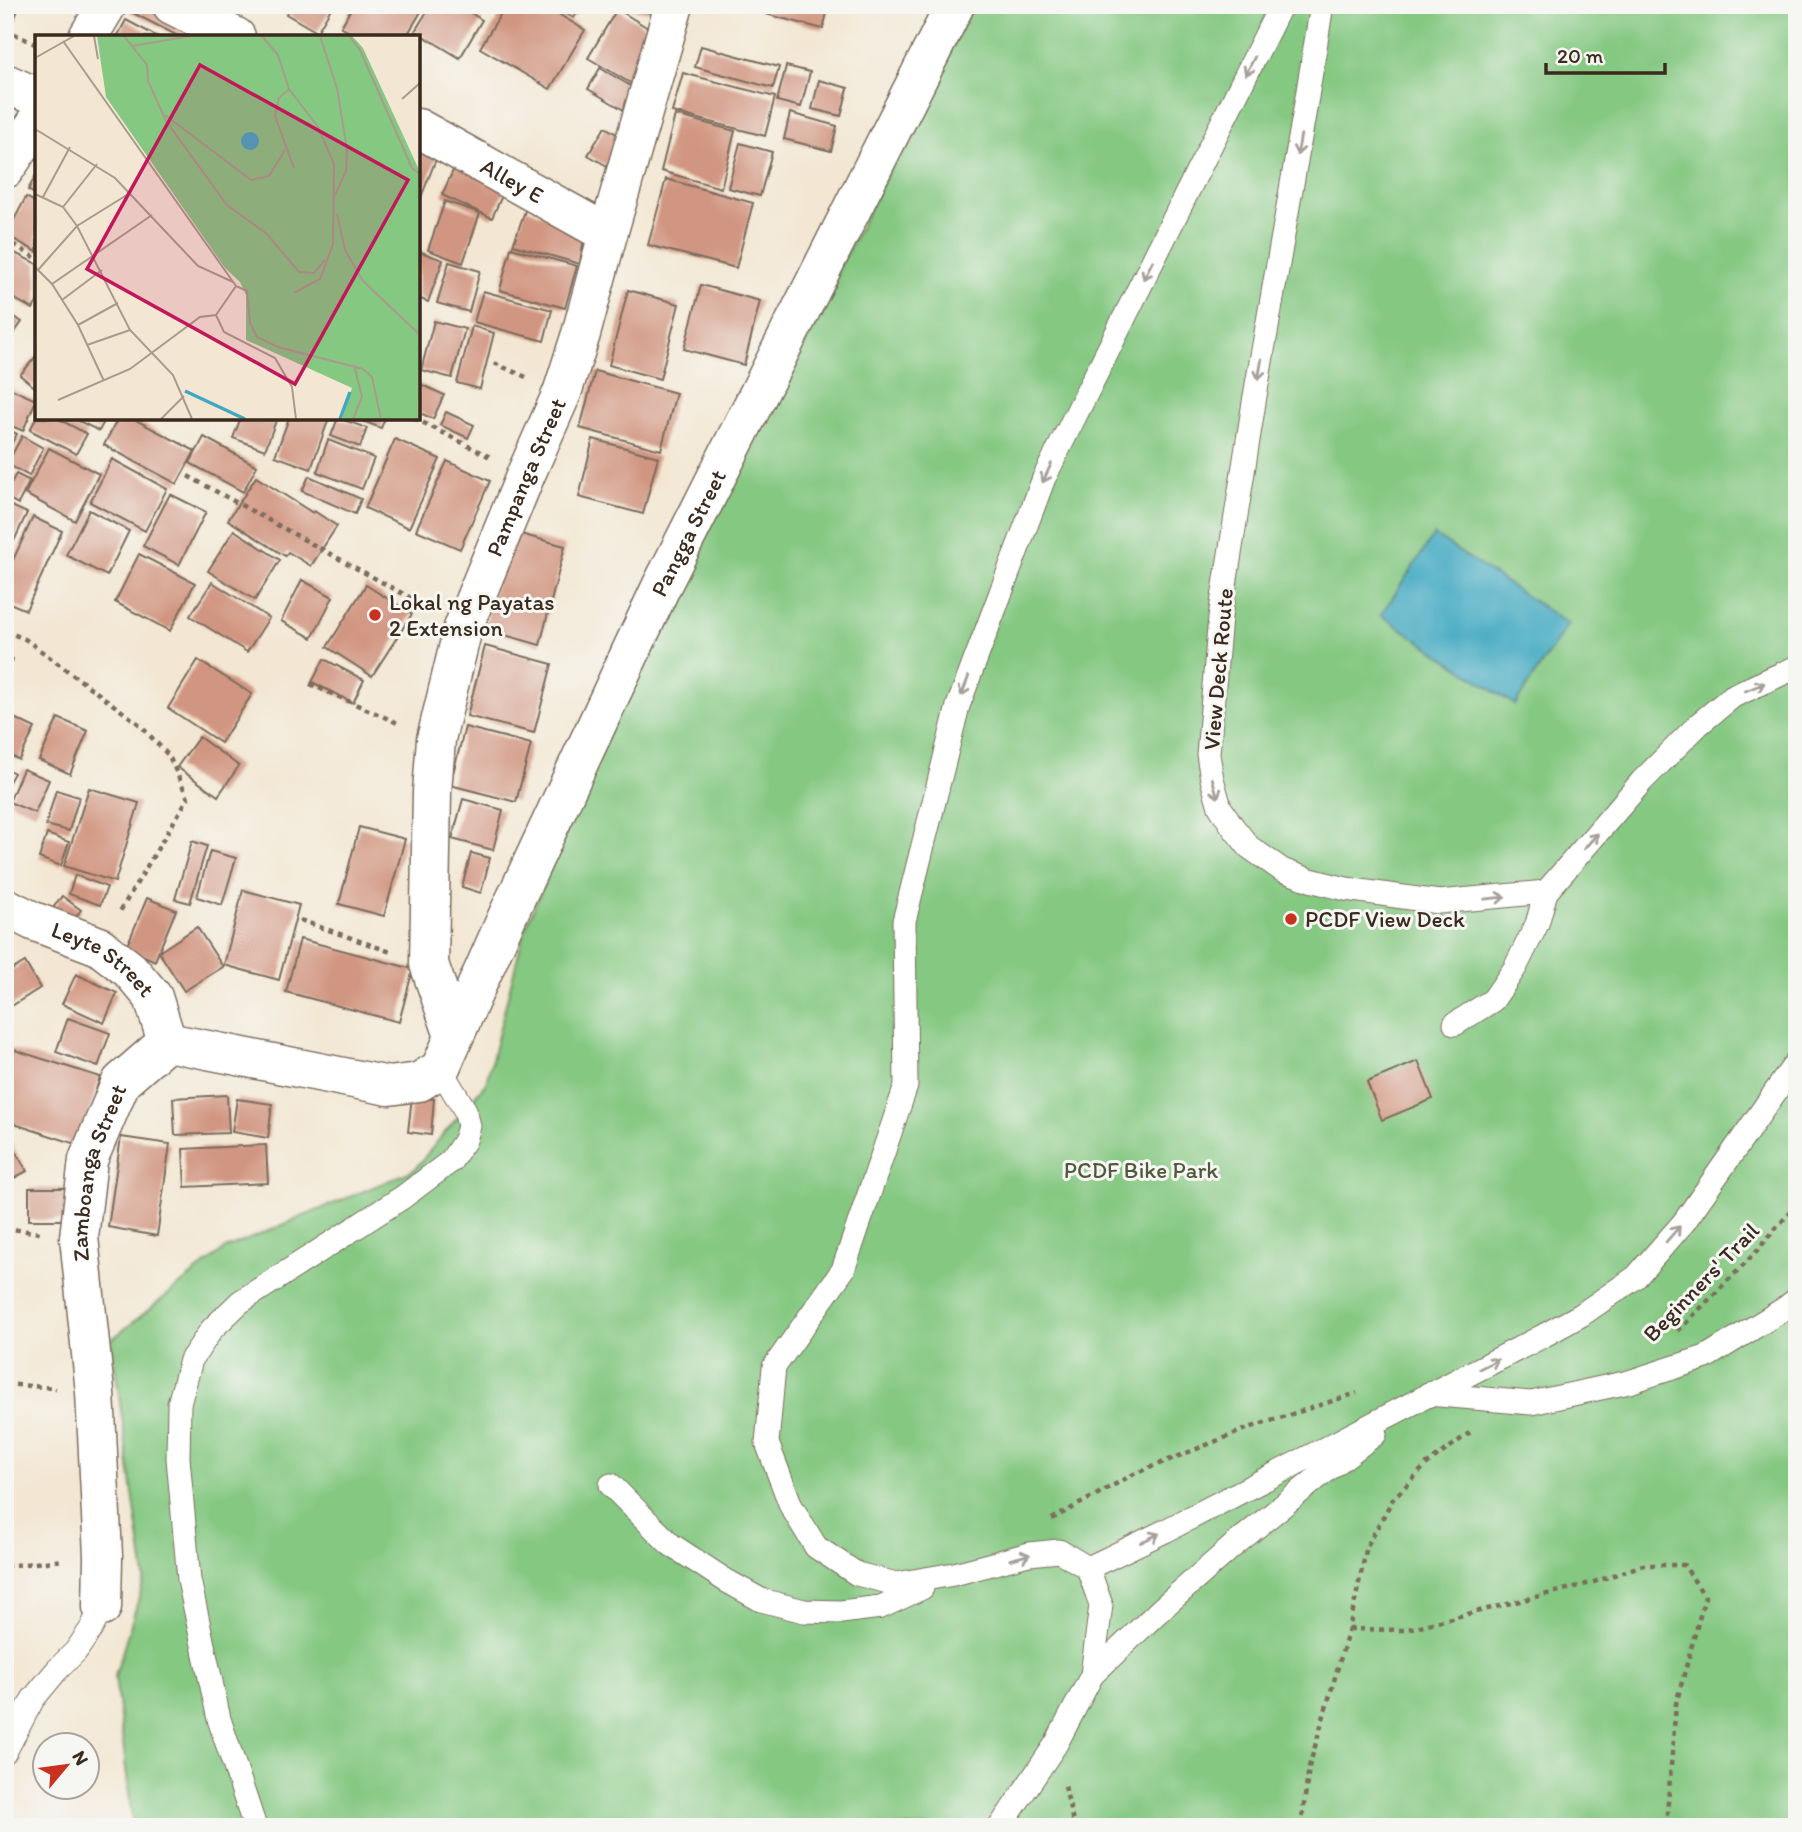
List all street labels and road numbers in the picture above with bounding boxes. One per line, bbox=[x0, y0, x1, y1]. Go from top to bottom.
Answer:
street label: Alley E bbox=[476, 152, 549, 209]
street label: Pampanga Street bbox=[480, 394, 572, 561]
street label: Pangga Street bbox=[645, 465, 732, 601]
street label: View Deck Route bbox=[1197, 587, 1239, 751]
street label: Leyte Street bbox=[48, 915, 161, 1003]
street label: Zamboanga Street bbox=[65, 1080, 133, 1263]
street label: Beginners' Trail bbox=[1637, 1216, 1765, 1348]

